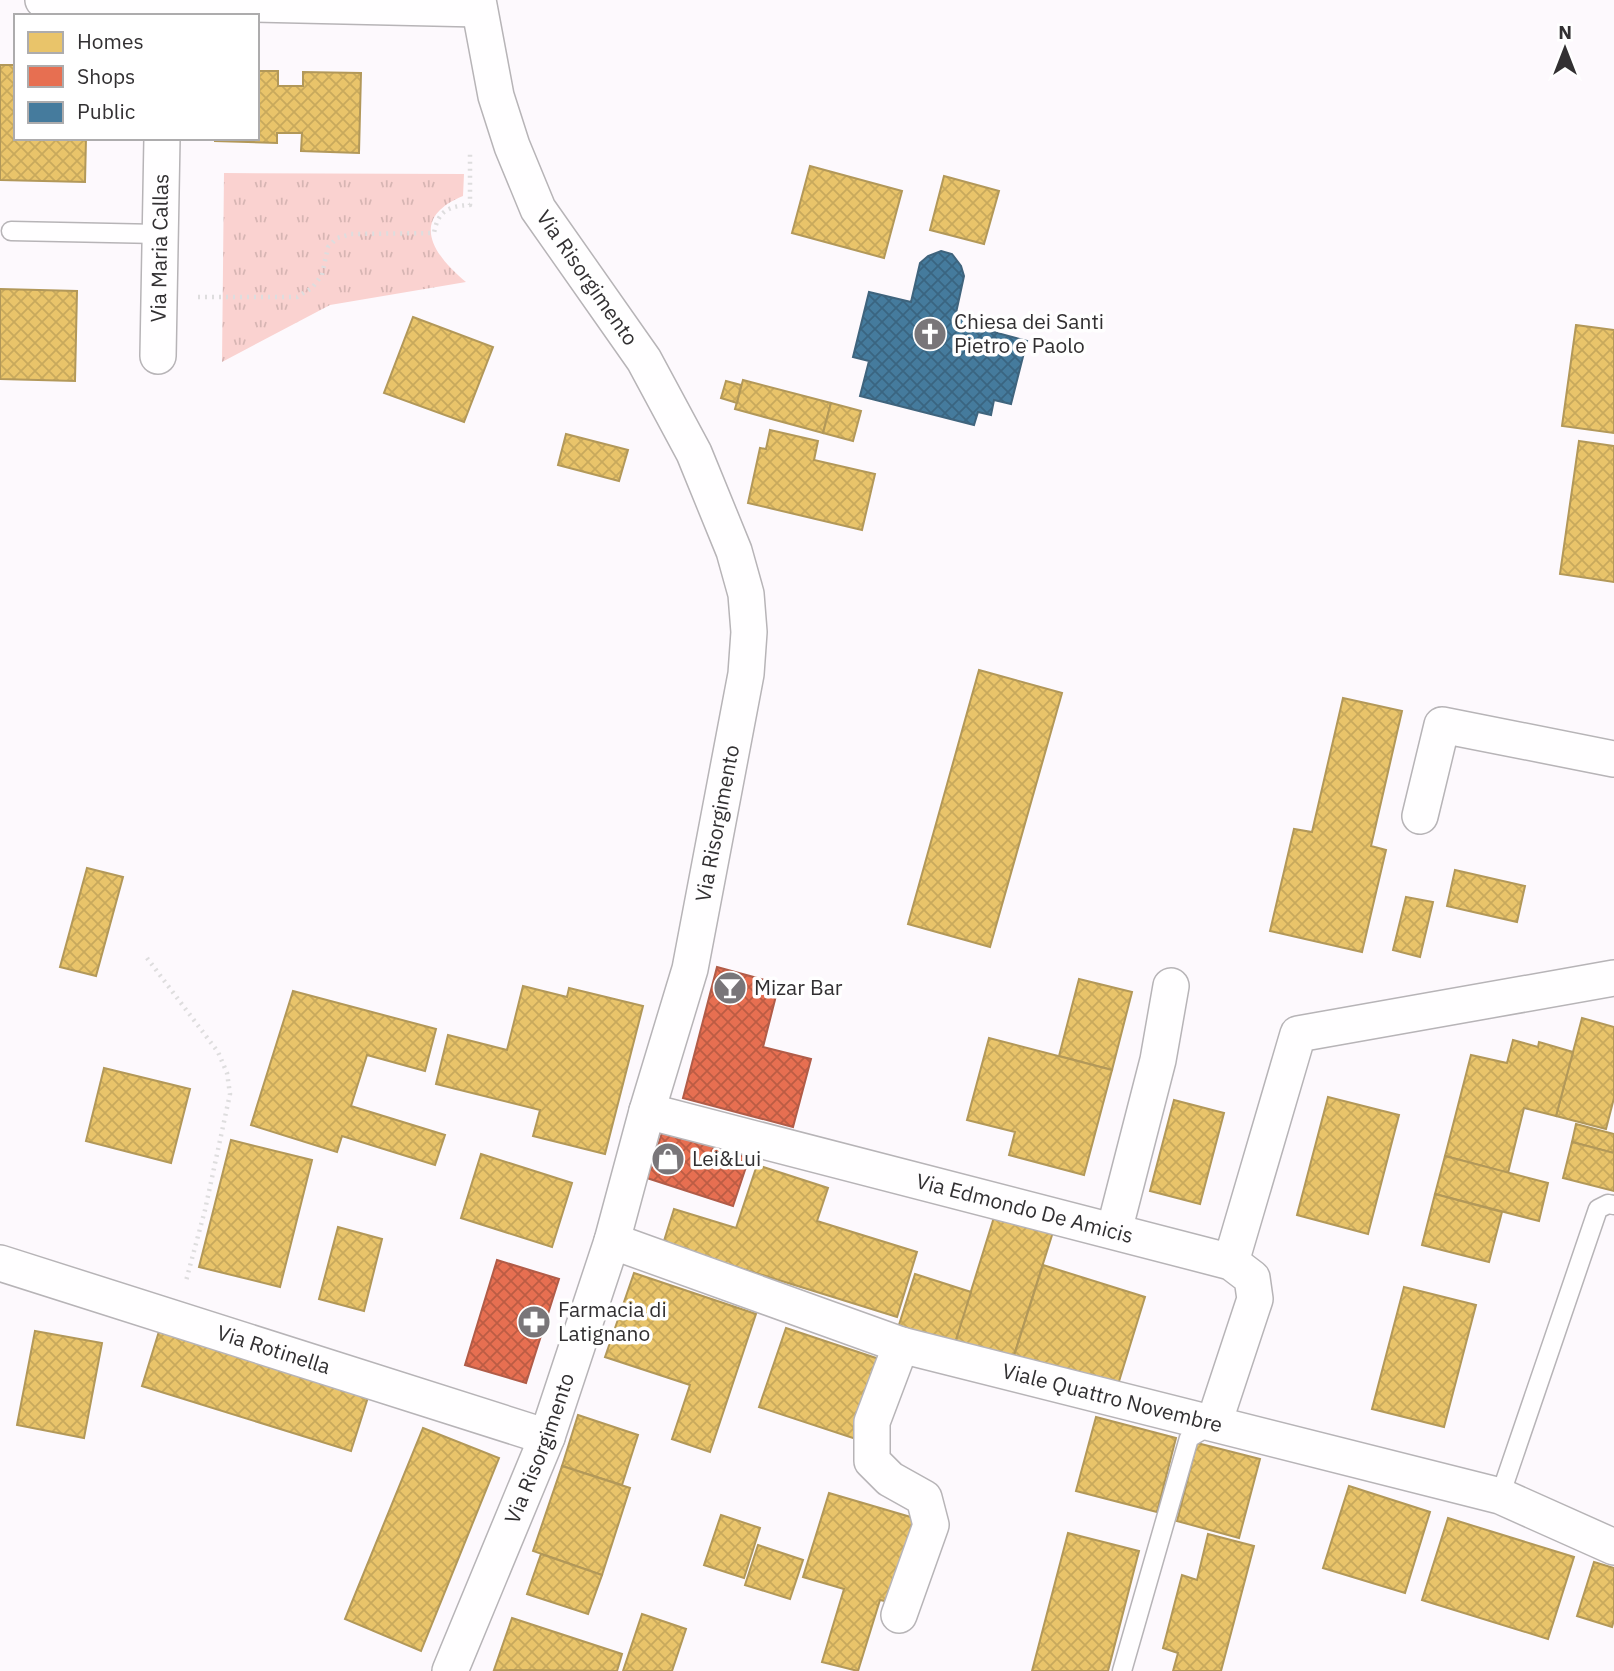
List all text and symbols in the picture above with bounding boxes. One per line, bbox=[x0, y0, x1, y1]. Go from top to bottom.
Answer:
legend bbox=[14, 14, 259, 140]
north arrow bbox=[1530, 14, 1600, 84]
text: N bbox=[1558, 20, 1572, 44]
text: Homes bbox=[77, 27, 144, 55]
text: Shops bbox=[77, 62, 135, 90]
text: Public bbox=[77, 97, 135, 125]
street label: Via Maria Callas bbox=[144, 173, 174, 323]
street label: Via Risorgimento bbox=[531, 204, 645, 351]
place label: Chiesa dei Santi Pietro e Paolo bbox=[954, 307, 1104, 359]
church icon: Chiesa dei Santi Pietro e Paolo bbox=[911, 315, 949, 353]
street label: Via Risorgimento bbox=[688, 742, 745, 904]
bar icon: Mizar Bar bbox=[711, 969, 749, 1007]
place label: Mizar Bar bbox=[754, 973, 843, 1001]
shop icon: Lei&Lui bbox=[649, 1140, 687, 1178]
place label: Lei&Lui bbox=[692, 1144, 761, 1172]
street label: Via Edmondo De Amicis bbox=[913, 1166, 1136, 1249]
place label: Farmacia di Latignano bbox=[558, 1295, 667, 1347]
pharmacy icon: Farmacia di Latignano bbox=[515, 1303, 553, 1341]
street label: Via Rotinella bbox=[213, 1318, 334, 1380]
street label: Viale Quattro Novembre bbox=[999, 1356, 1226, 1439]
street label: Via Risorgimento bbox=[498, 1369, 580, 1528]

